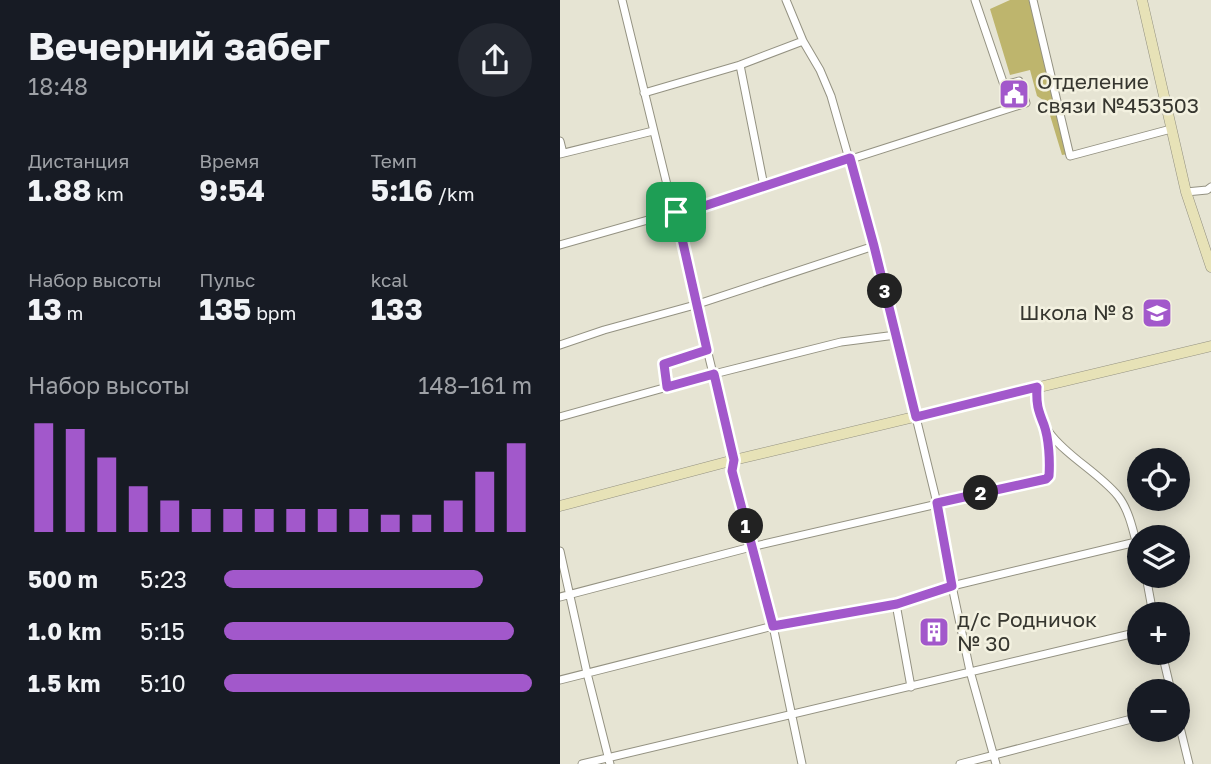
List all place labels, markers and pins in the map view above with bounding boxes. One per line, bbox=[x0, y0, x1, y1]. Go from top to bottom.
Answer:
place label: Отделение связи №453503 bbox=[1037, 68, 1199, 118]
public building icon: Отделение связи №453503 bbox=[997, 77, 1031, 111]
pin bbox=[646, 182, 706, 242]
pin: 3 bbox=[868, 274, 902, 308]
school or university icon: Школа № 8 bbox=[1140, 296, 1174, 330]
place label: Школа № 8 bbox=[1019, 299, 1134, 325]
pin: 2 bbox=[964, 476, 998, 510]
pin: 1 bbox=[728, 508, 764, 544]
place label: д/с Родничок № 30 bbox=[957, 606, 1097, 656]
building icon: д/с Родничок № 30 bbox=[917, 615, 951, 649]

